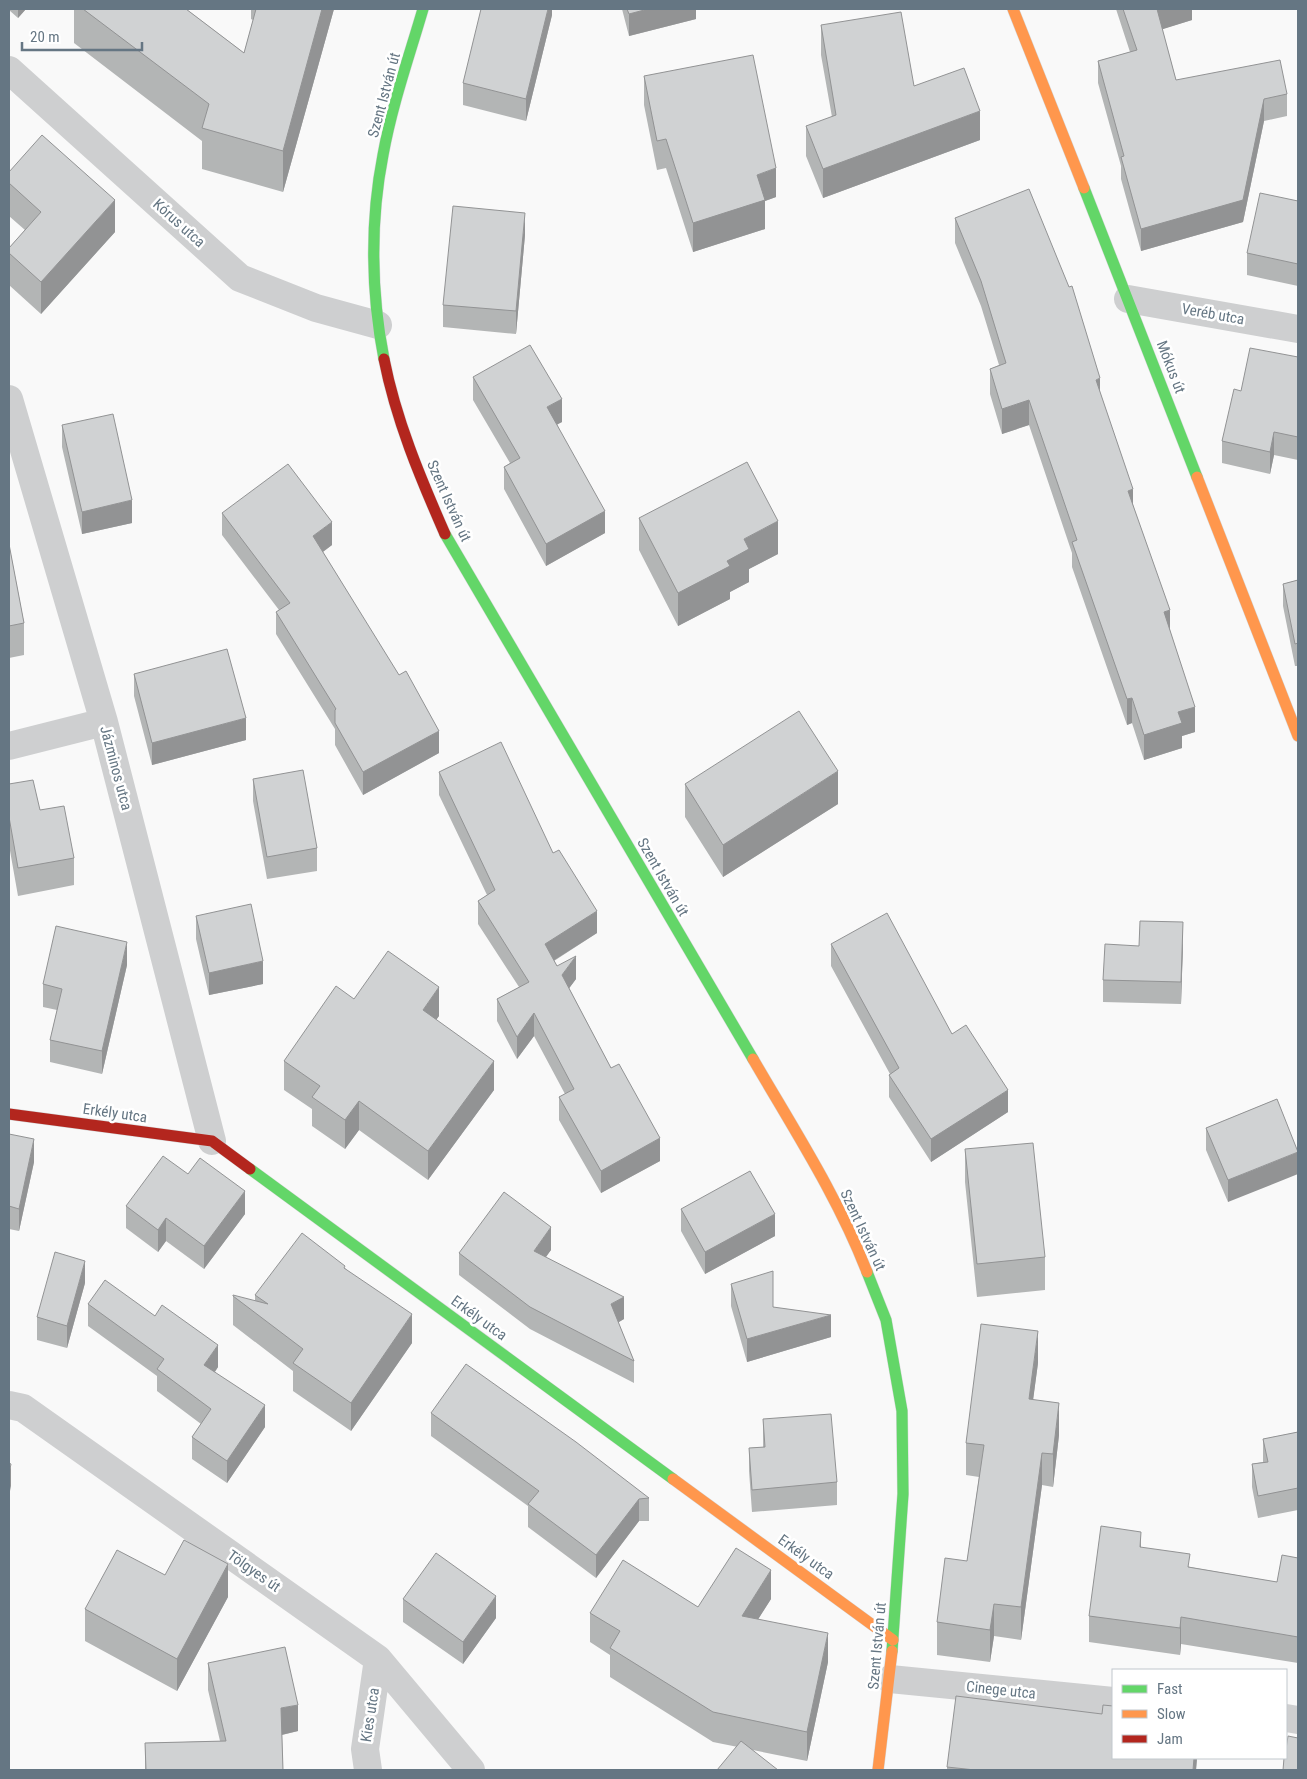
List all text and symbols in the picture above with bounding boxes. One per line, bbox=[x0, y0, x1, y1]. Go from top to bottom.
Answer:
scale bar bbox=[22, 20, 142, 52]
text: 20 m bbox=[30, 28, 60, 46]
street label: Szent István út bbox=[364, 50, 404, 140]
street label: Kórus utca bbox=[149, 195, 209, 251]
street label: Veréb utca bbox=[1180, 300, 1246, 328]
street label: Mókus út bbox=[1153, 338, 1189, 396]
street label: Szent István út bbox=[423, 457, 475, 545]
street label: Jázminos utca bbox=[96, 724, 136, 812]
street label: Szent István út bbox=[633, 835, 693, 919]
street label: Erkély utca bbox=[82, 1100, 148, 1126]
street label: Szent István út bbox=[836, 1187, 890, 1273]
street label: Erkély utca bbox=[448, 1292, 510, 1344]
street label: Erkély utca bbox=[775, 1531, 837, 1583]
street label: Tölgyes út bbox=[224, 1546, 284, 1596]
street label: Szent István út bbox=[864, 1602, 890, 1690]
legend bbox=[1112, 1669, 1287, 1759]
street label: Cinege utca bbox=[965, 1677, 1037, 1703]
text: Fast bbox=[1157, 1680, 1182, 1698]
street label: Kies utca bbox=[357, 1687, 383, 1743]
text: Slow bbox=[1157, 1705, 1186, 1723]
text: Jam bbox=[1157, 1730, 1183, 1748]

